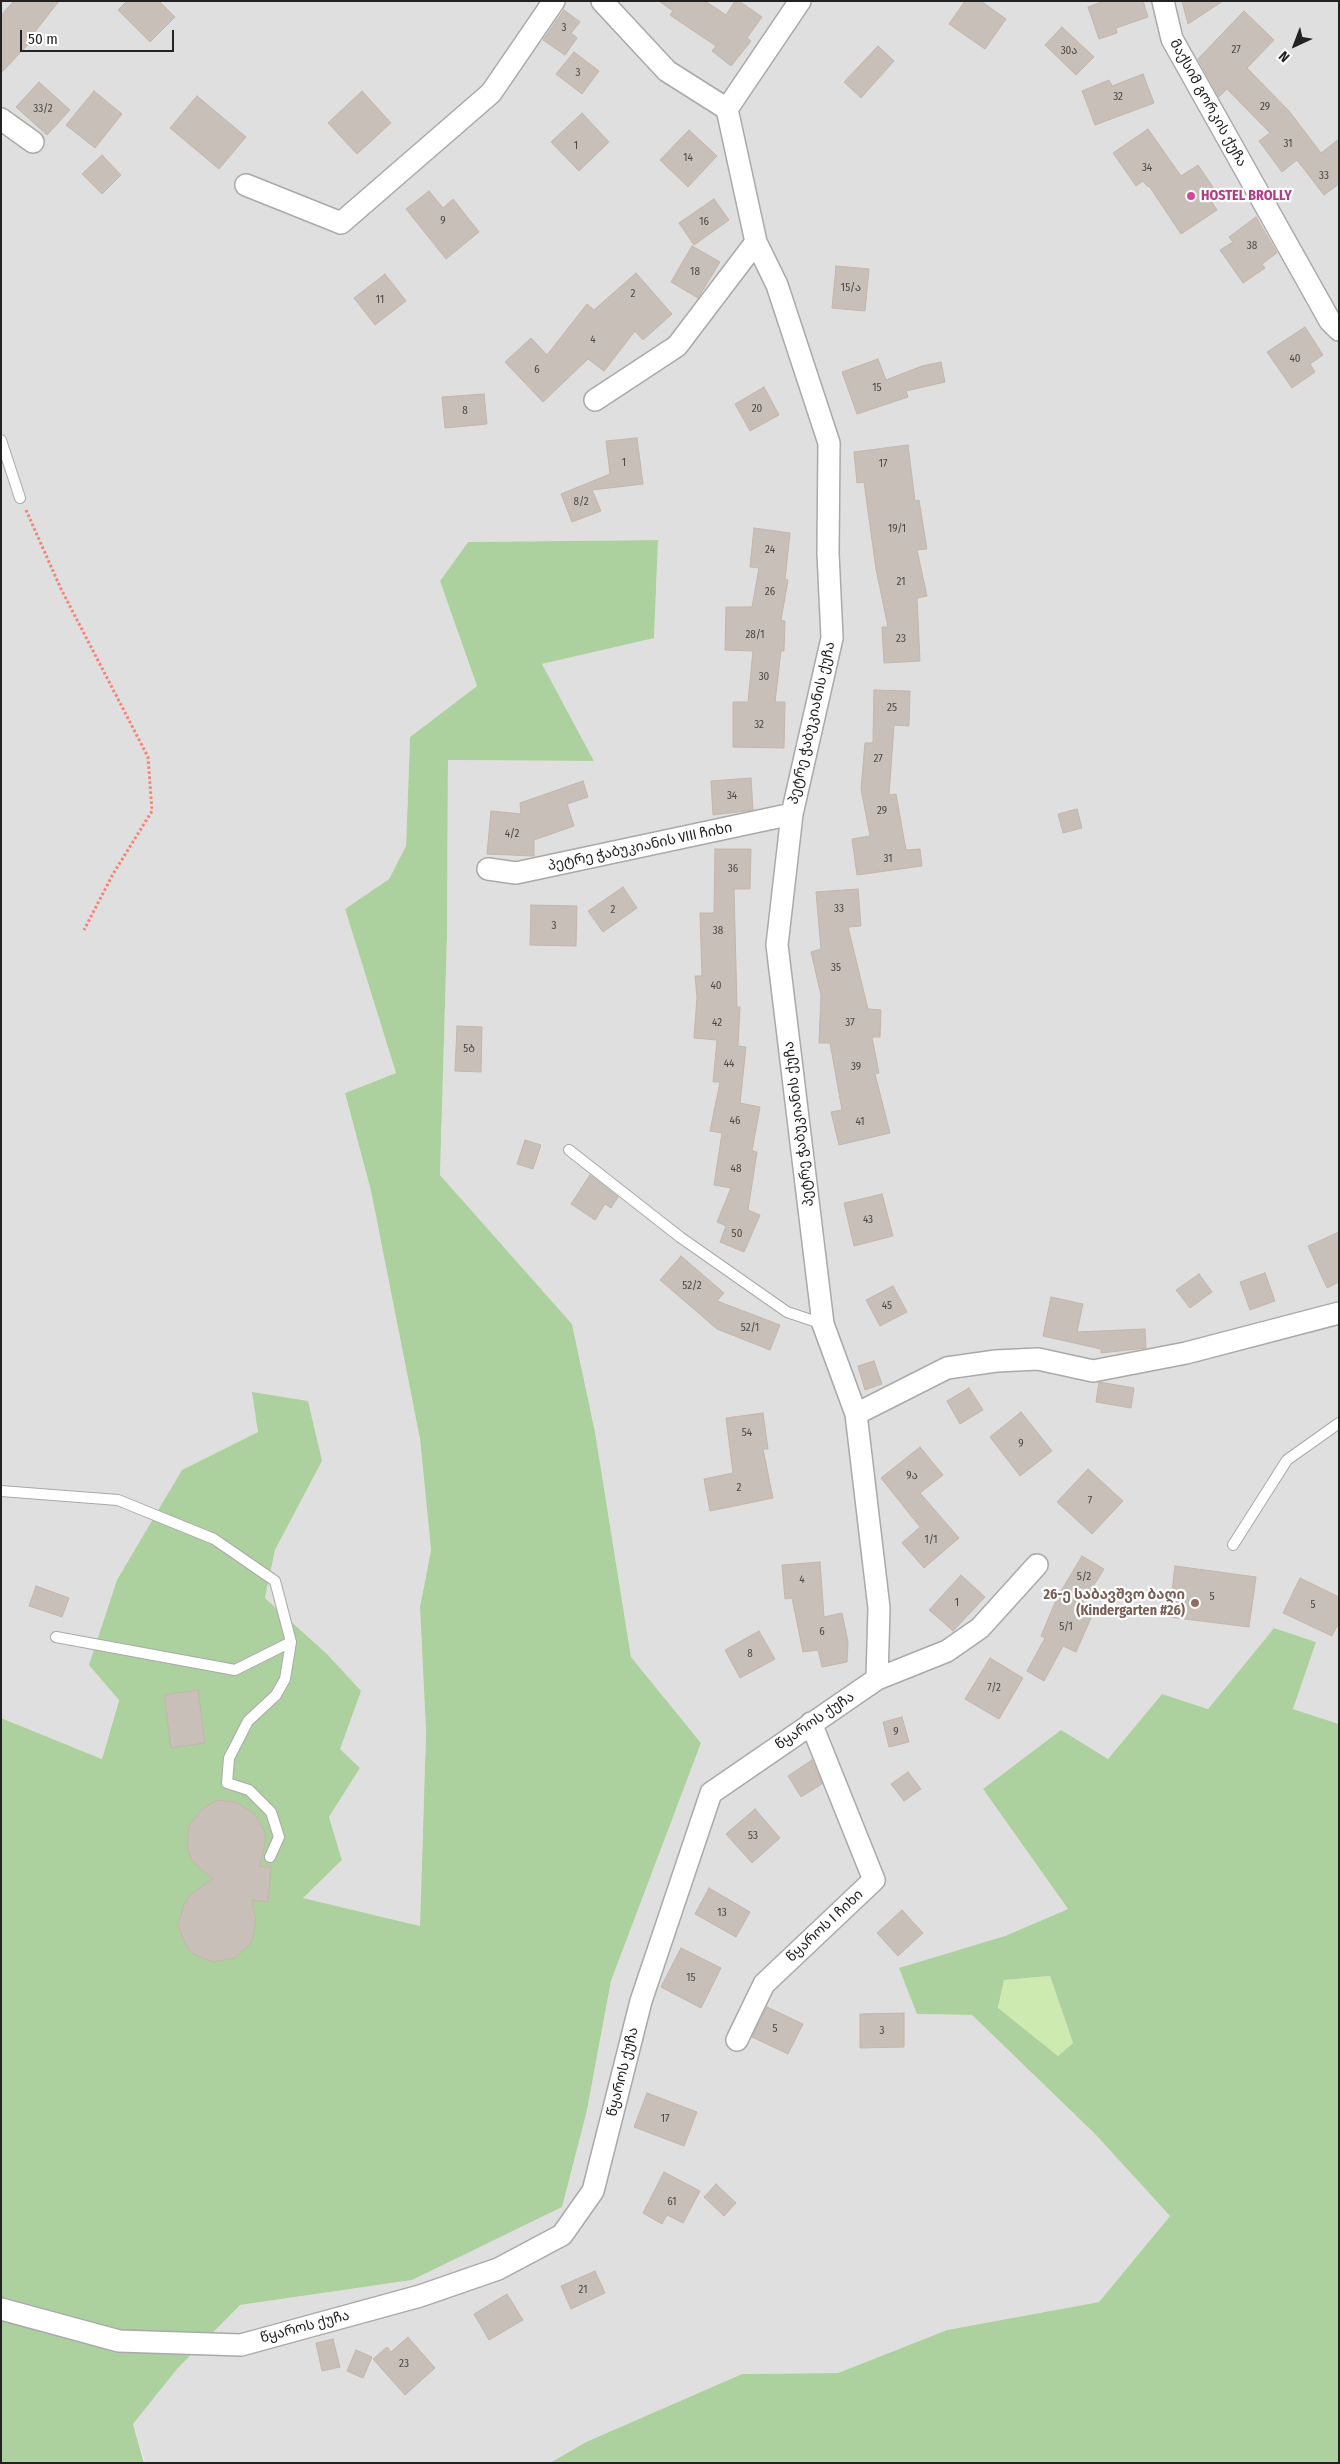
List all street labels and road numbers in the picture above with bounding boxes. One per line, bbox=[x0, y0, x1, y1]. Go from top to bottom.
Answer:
street label: მაქსიმ გორკის ქუჩა bbox=[1166, 36, 1250, 170]
street label: პეტრე ჭაბუკიანის ქუჩა bbox=[785, 640, 839, 806]
street label: პეტრე ჭაბუკიანის VIII ჩიხი bbox=[546, 819, 734, 875]
street label: პეტრე ჭაბუკიანის ქუჩა bbox=[781, 1040, 817, 1208]
street label: წყაროს ქუჩა bbox=[772, 1688, 858, 1754]
street label: წყაროს I ჩიხი bbox=[783, 1886, 867, 1966]
street label: წყაროს ქუჩა bbox=[604, 2026, 642, 2118]
street label: წყაროს ქუჩა bbox=[259, 2307, 351, 2347]

